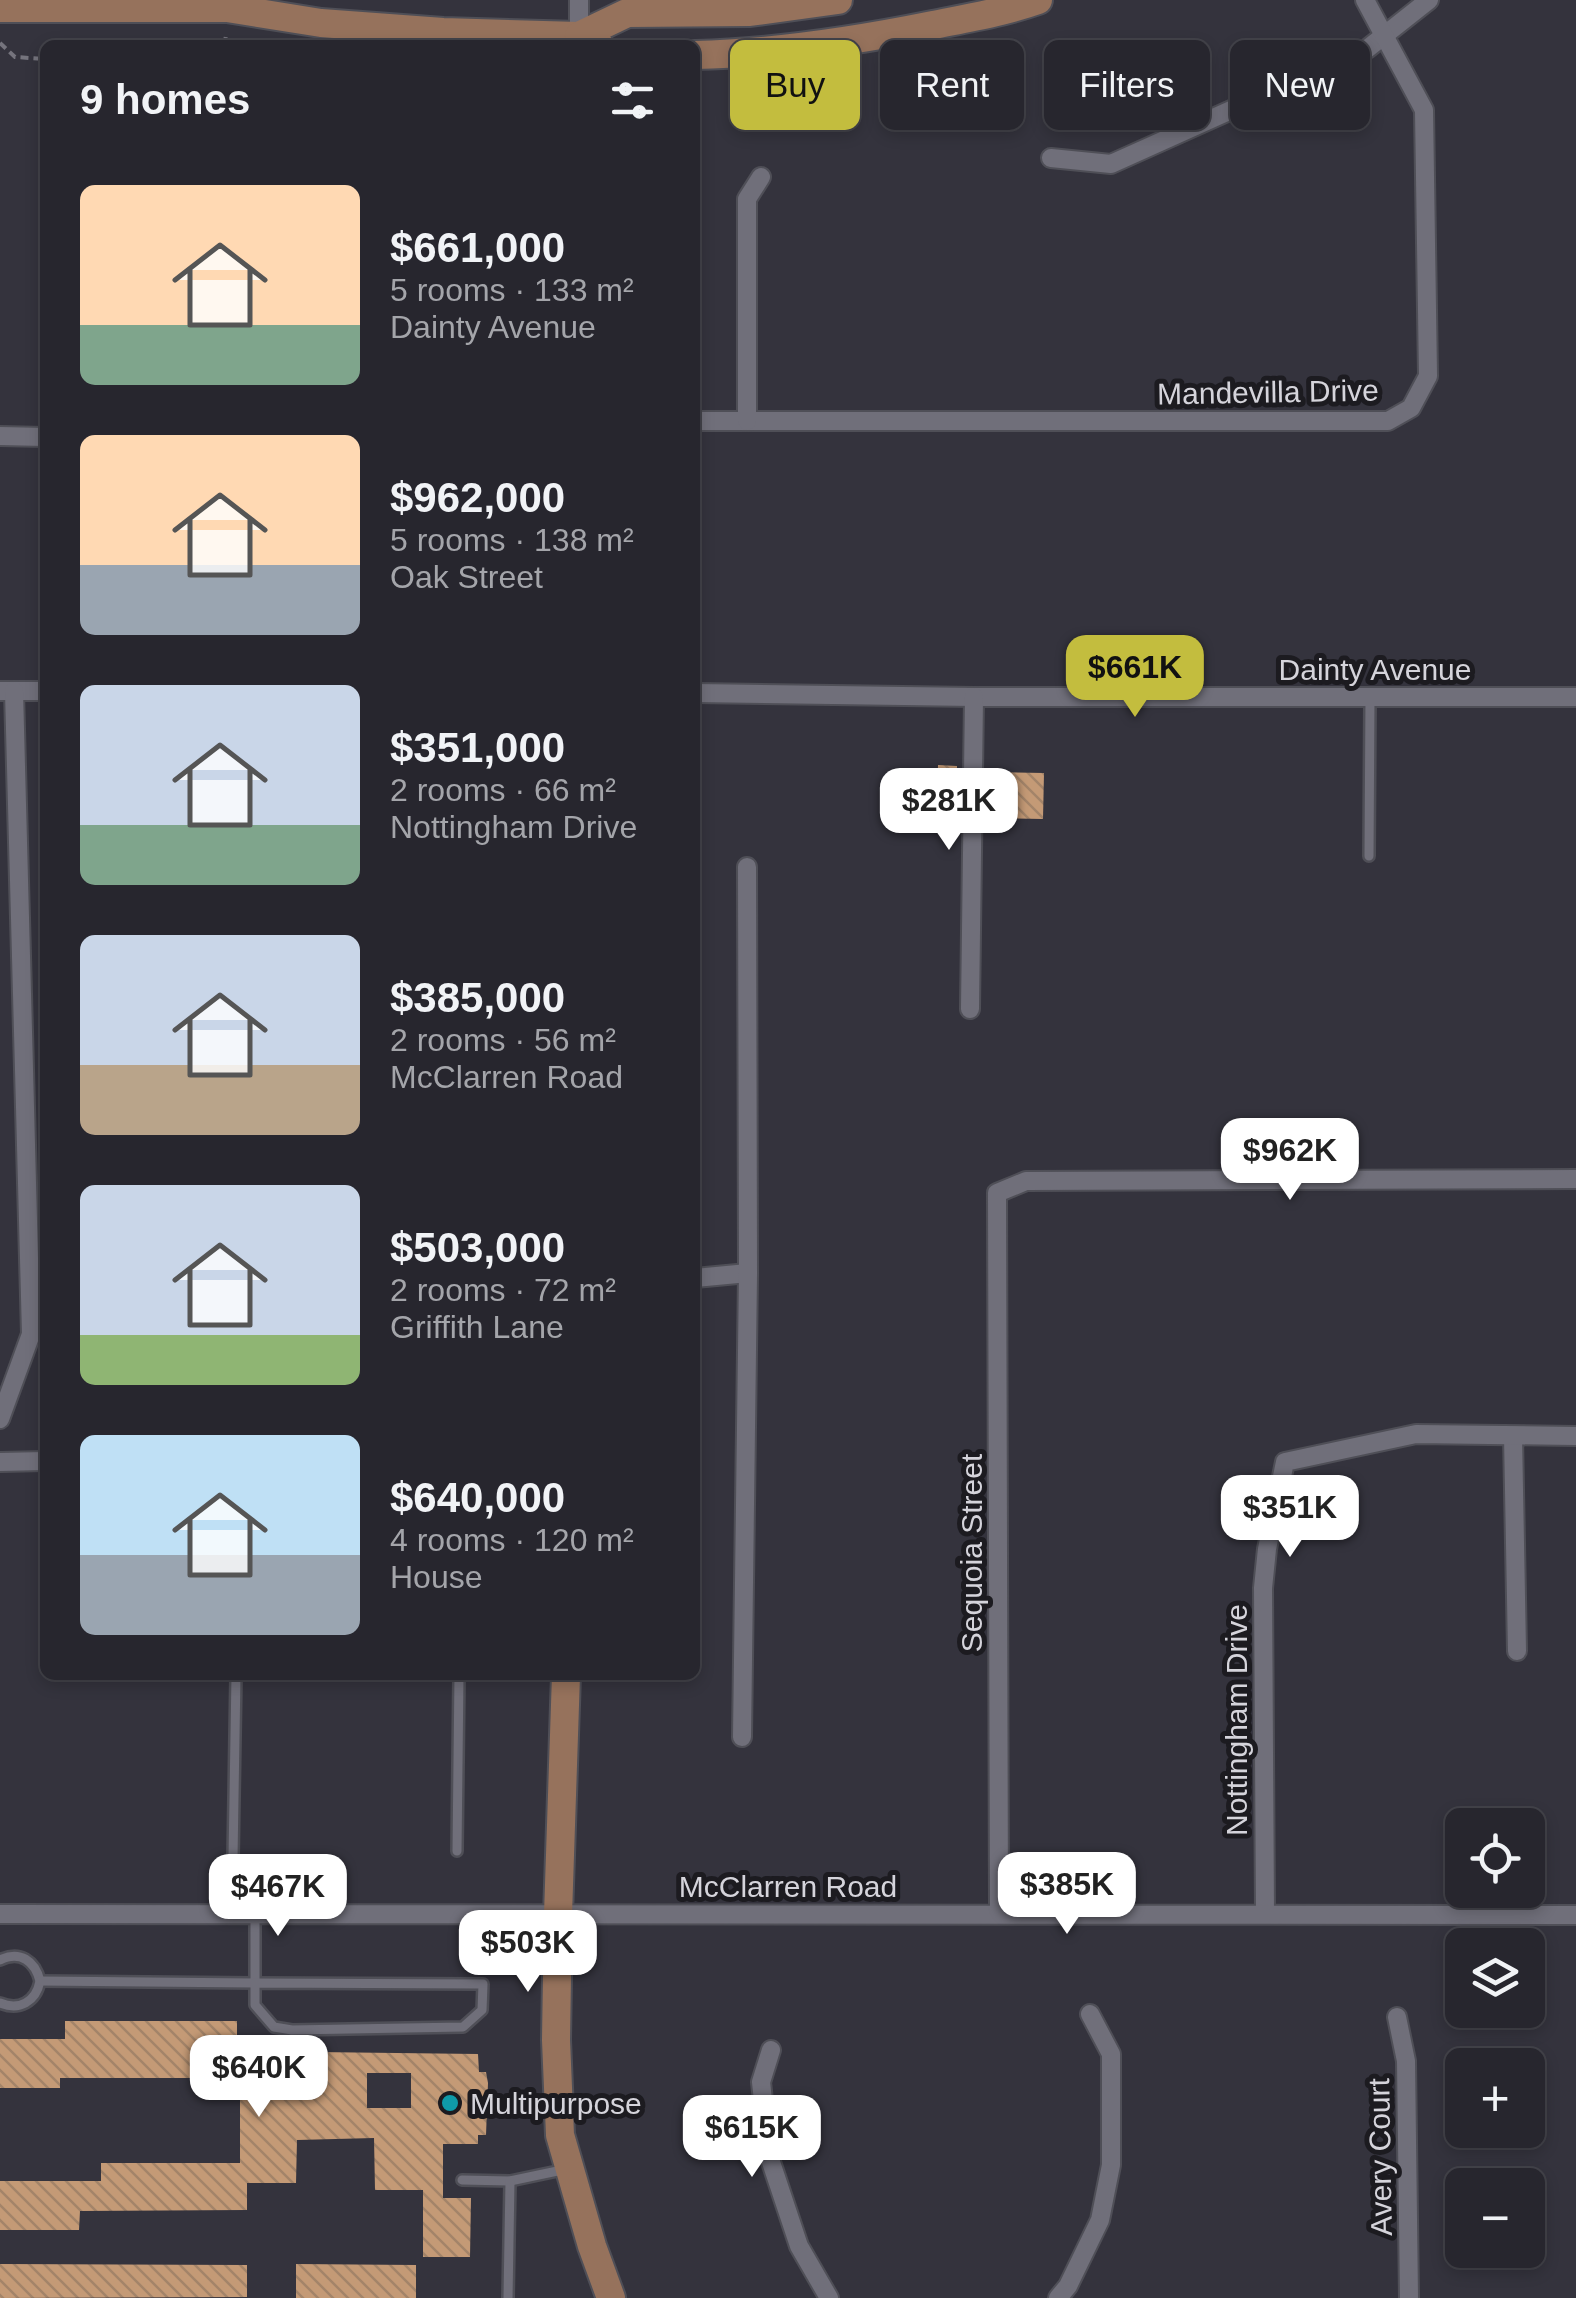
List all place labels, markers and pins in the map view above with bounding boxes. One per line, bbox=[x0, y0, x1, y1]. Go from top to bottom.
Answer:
pin: $661K bbox=[1065, 635, 1205, 720]
pin: $281K bbox=[879, 768, 1019, 853]
pin: $962K bbox=[1220, 1118, 1360, 1203]
pin: $351K bbox=[1220, 1475, 1360, 1560]
pin: $385K bbox=[997, 1852, 1137, 1937]
pin: $467K bbox=[208, 1854, 348, 1939]
pin: $503K bbox=[458, 1910, 598, 1995]
pin: $640K bbox=[189, 2035, 329, 2120]
place label: Multipurpose bbox=[470, 2087, 642, 2120]
marker: Multipurpose bbox=[439, 2092, 461, 2114]
pin: $615K bbox=[682, 2095, 822, 2180]

